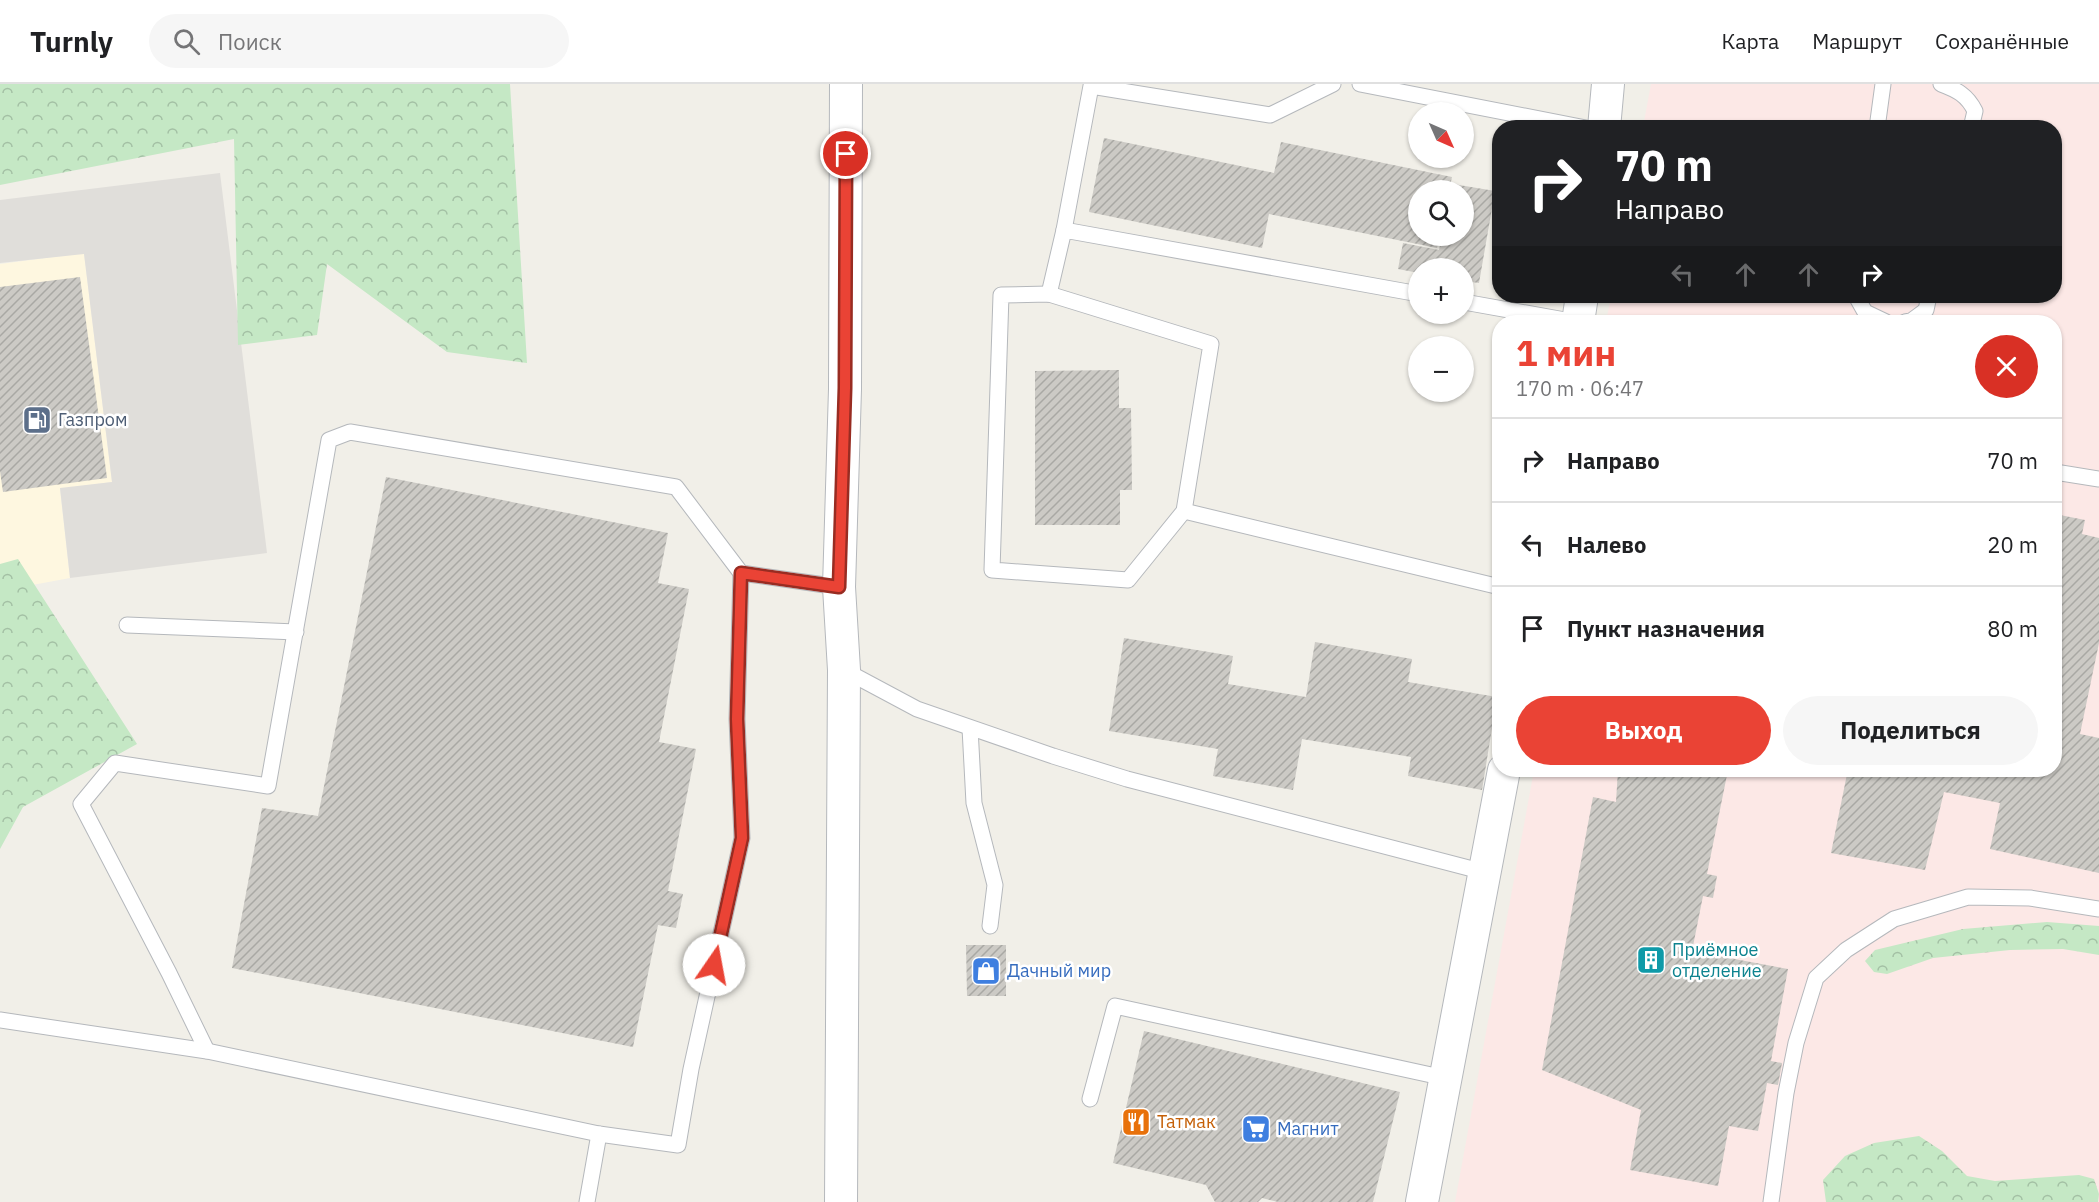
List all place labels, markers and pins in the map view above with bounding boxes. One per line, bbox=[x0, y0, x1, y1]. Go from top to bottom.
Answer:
pin bbox=[820, 128, 871, 179]
fuel station icon: Газпром bbox=[21, 404, 53, 436]
place label: Газпром bbox=[58, 408, 127, 431]
place label: Приёмное отделение bbox=[1672, 938, 1762, 982]
building icon: Приёмное отделение bbox=[1635, 944, 1667, 976]
shop icon: Дачный мир bbox=[970, 955, 1002, 987]
place label: Дачный мир bbox=[1007, 959, 1111, 982]
restaurant icon: Татмак bbox=[1120, 1106, 1152, 1138]
place label: Татмак bbox=[1157, 1110, 1216, 1133]
supermarket icon: Магнит bbox=[1240, 1113, 1272, 1145]
place label: Магнит bbox=[1277, 1117, 1339, 1140]

